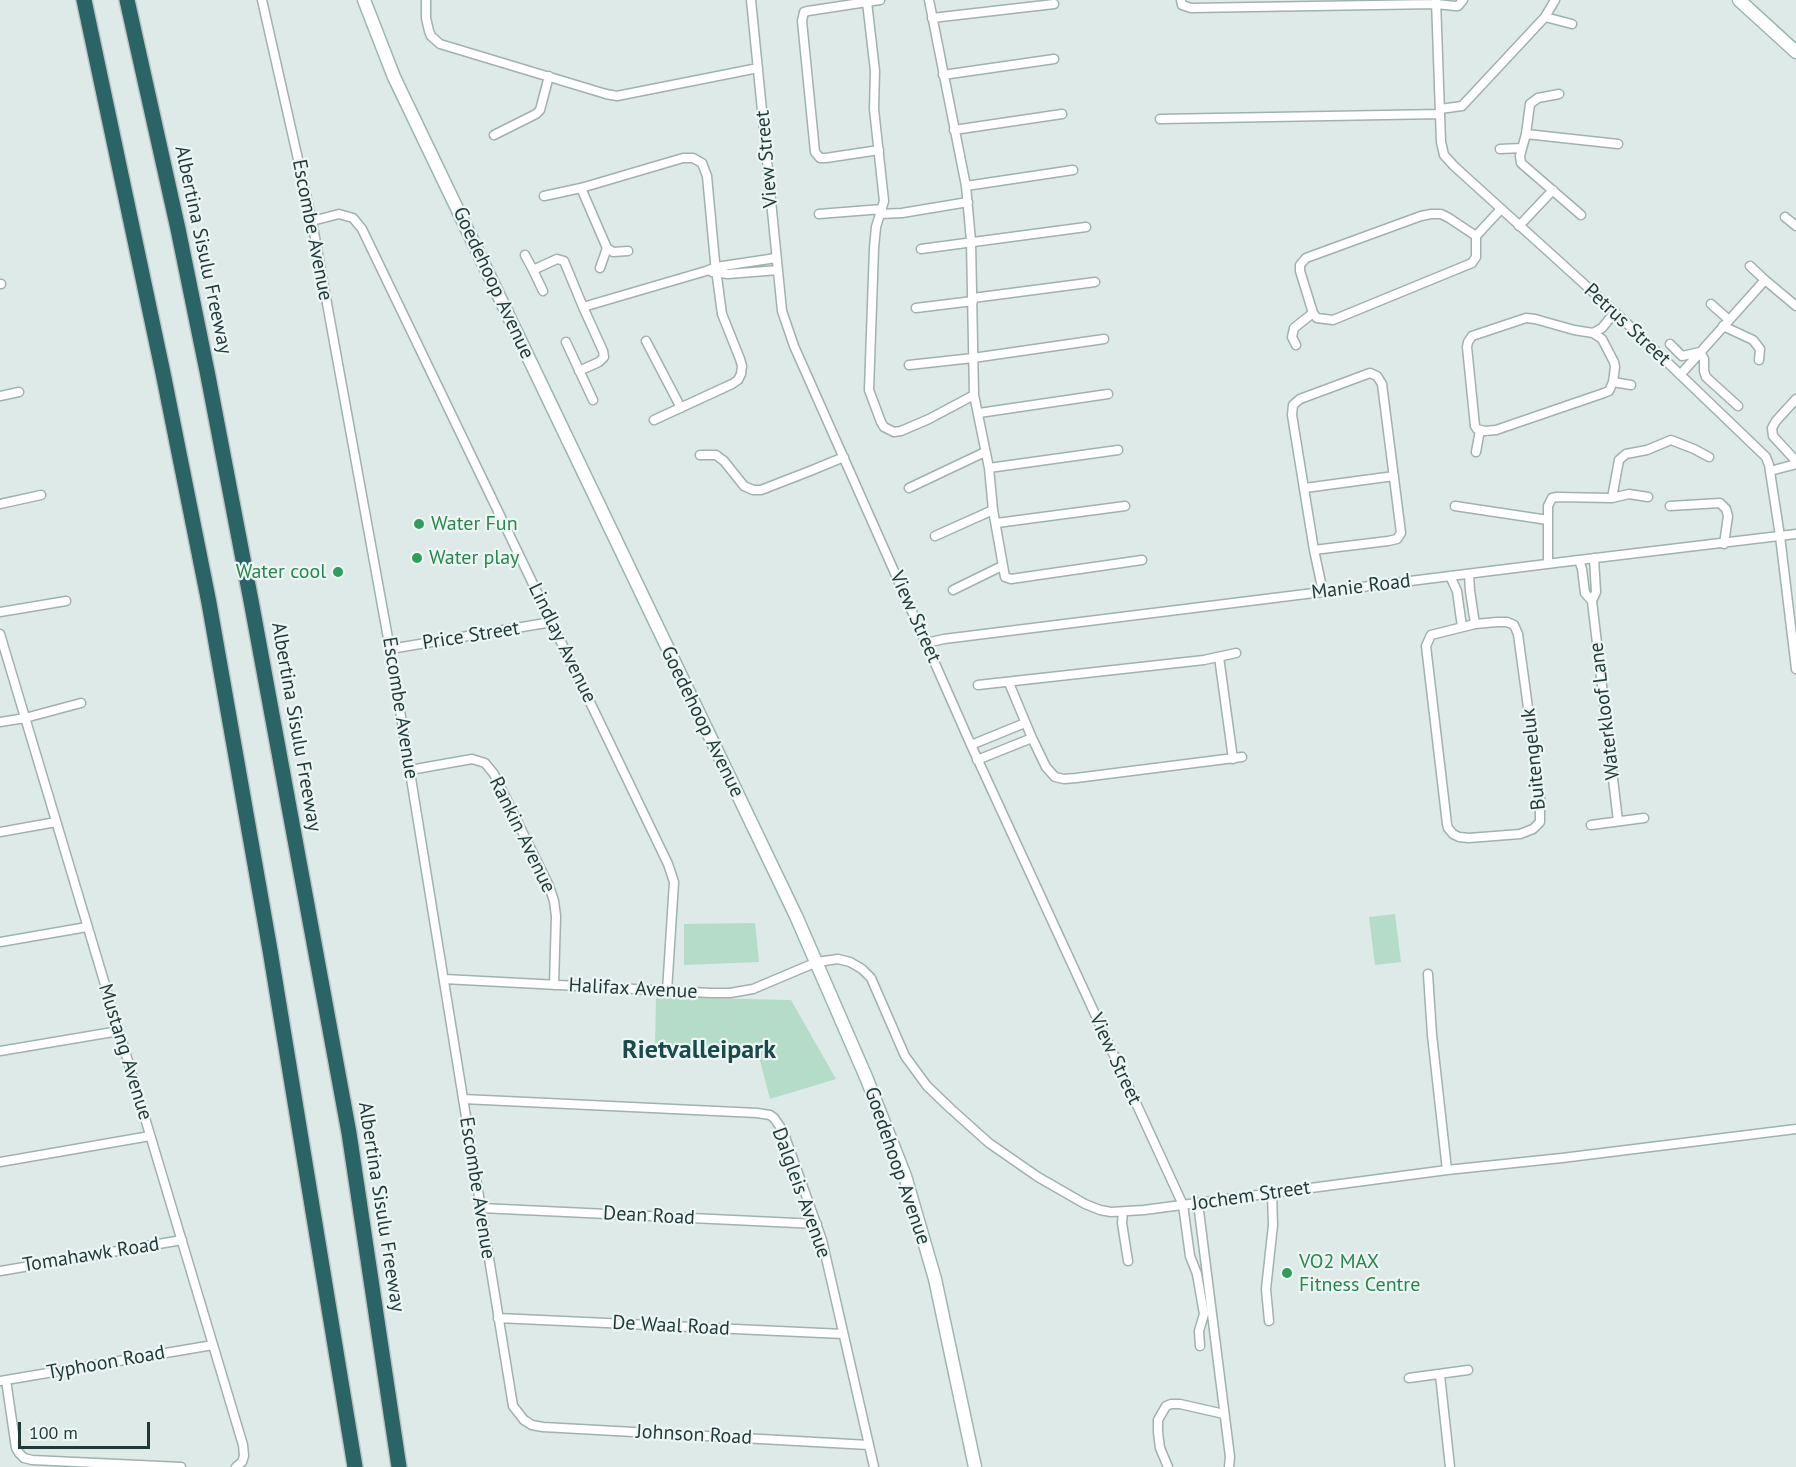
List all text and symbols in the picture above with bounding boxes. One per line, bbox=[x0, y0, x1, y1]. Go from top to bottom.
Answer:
street label: View Street bbox=[751, 109, 783, 209]
street label: Albertina Sisulu Freeway bbox=[169, 144, 237, 356]
street label: Escombe Avenue bbox=[287, 157, 337, 303]
street label: Goedehoop Avenue bbox=[447, 203, 539, 363]
street label: Petrus Street bbox=[1579, 279, 1675, 371]
place label: Water Fun bbox=[431, 512, 518, 536]
marker: Water Fun bbox=[412, 517, 426, 531]
place label: Water play bbox=[429, 546, 519, 570]
marker: Water play bbox=[410, 551, 424, 565]
place label: Water cool bbox=[236, 560, 326, 584]
marker: Water cool bbox=[331, 565, 345, 579]
street label: View Street bbox=[884, 567, 946, 667]
street label: Manie Road bbox=[1310, 569, 1412, 605]
street label: Lindlay Avenue bbox=[523, 579, 601, 707]
street label: Price Street bbox=[421, 616, 521, 656]
street label: Albertina Sisulu Freeway bbox=[266, 620, 326, 834]
street label: Escombe Avenue bbox=[377, 635, 423, 781]
street label: Waterkloof Lane bbox=[1585, 641, 1625, 781]
street label: Goedehoop Avenue bbox=[655, 643, 749, 801]
street label: Buitengeluk bbox=[1517, 707, 1551, 811]
street label: Rankin Avenue bbox=[484, 773, 560, 897]
street label: Halifax Avenue bbox=[568, 974, 698, 1004]
street label: Mustang Avenue bbox=[93, 981, 157, 1123]
street label: View Street bbox=[1083, 1010, 1147, 1108]
district label: Rietvalleipark bbox=[622, 1035, 776, 1067]
street label: Goedehoop Avenue bbox=[859, 1084, 935, 1248]
street label: Albertina Sisulu Freeway bbox=[353, 1100, 409, 1314]
street label: Escombe Avenue bbox=[454, 1115, 500, 1261]
street label: Dalgleis Avenue bbox=[766, 1124, 836, 1262]
street label: Jochem Street bbox=[1190, 1176, 1312, 1216]
street label: Dean Road bbox=[603, 1202, 695, 1230]
street label: Tomahawk Road bbox=[21, 1232, 161, 1278]
place label: VO2 MAX Fitness Centre bbox=[1299, 1250, 1420, 1297]
marker: VO2 MAX Fitness Centre bbox=[1280, 1266, 1294, 1280]
street label: De Waal Road bbox=[612, 1311, 730, 1341]
street label: Typhoon Road bbox=[45, 1341, 167, 1385]
scale bar bbox=[21, 1410, 153, 1448]
street label: Johnson Road bbox=[635, 1420, 753, 1450]
text: 100 m bbox=[29, 1421, 78, 1444]

